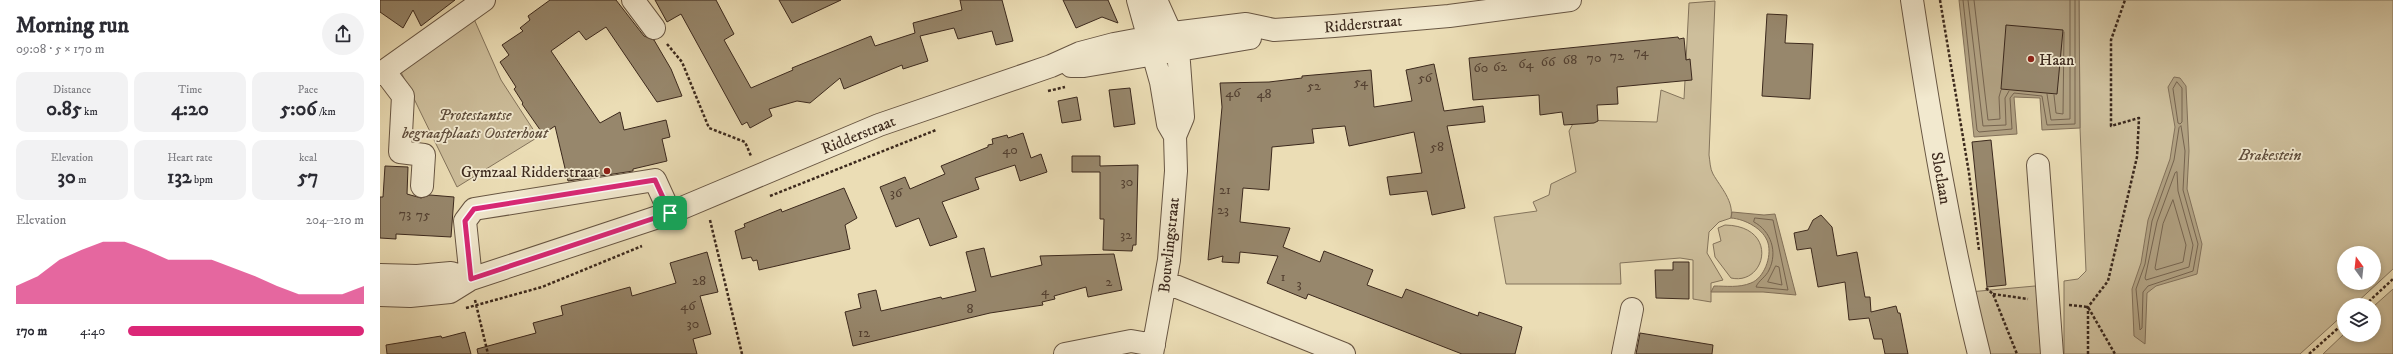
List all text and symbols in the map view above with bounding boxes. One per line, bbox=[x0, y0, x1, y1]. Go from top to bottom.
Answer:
street label: Ridderstraat bbox=[1323, 11, 1403, 37]
text: Morning run bbox=[16, 12, 129, 39]
button: share bbox=[322, 13, 364, 55]
text: 09:08 · 5 × 170 m bbox=[16, 41, 104, 57]
house number: 74 bbox=[1633, 43, 1650, 61]
house number: 72 bbox=[1610, 47, 1624, 65]
house number: 70 bbox=[1587, 49, 1601, 67]
place label: Haan bbox=[2039, 50, 2075, 70]
house number: 68 bbox=[1563, 51, 1577, 69]
house number: 66 bbox=[1541, 53, 1556, 71]
marker: Haan bbox=[2026, 54, 2036, 64]
house number: 64 bbox=[1518, 55, 1535, 73]
house number: 62 bbox=[1493, 58, 1507, 76]
house number: 60 bbox=[1474, 59, 1488, 77]
house number: 56 bbox=[1418, 69, 1433, 87]
house number: 54 bbox=[1354, 73, 1369, 91]
house number: 52 bbox=[1307, 77, 1321, 95]
text: Distance bbox=[53, 83, 91, 97]
text: Time bbox=[178, 83, 202, 97]
text: Pace bbox=[298, 83, 318, 97]
house number: 46 bbox=[1225, 84, 1241, 102]
house number: 48 bbox=[1256, 85, 1272, 103]
text: 0.85 bbox=[46, 97, 82, 122]
text: 4:20 bbox=[171, 97, 209, 122]
text: 5:06 bbox=[280, 97, 317, 122]
text: km bbox=[82, 105, 98, 119]
text: /km bbox=[317, 105, 336, 119]
park label: Protestantse begraafplaats Oosterhout bbox=[402, 105, 549, 143]
street label: Ridderstraat bbox=[818, 111, 898, 159]
house number: 58 bbox=[1430, 138, 1444, 156]
house number: 40 bbox=[1002, 141, 1018, 159]
park label: Brakestein bbox=[2238, 145, 2301, 165]
street label: Slotlaan bbox=[1927, 150, 1956, 207]
text: Elevation bbox=[51, 151, 93, 165]
text: Heart rate bbox=[167, 151, 213, 165]
text: kcal bbox=[299, 151, 317, 165]
place label: Gymzaal Ridderstraat bbox=[461, 162, 599, 182]
text: 30 bbox=[58, 165, 76, 190]
text: 132 bbox=[167, 165, 192, 190]
text: 57 bbox=[298, 165, 318, 190]
marker: Gymzaal Ridderstraat bbox=[602, 166, 612, 176]
text: m bbox=[76, 173, 86, 187]
text: bpm bbox=[192, 173, 213, 187]
house number: 30 bbox=[1121, 173, 1133, 191]
house number: 21 bbox=[1219, 181, 1231, 199]
house number: 36 bbox=[890, 184, 903, 202]
pin bbox=[653, 196, 687, 230]
street label: Bouwlingstraat bbox=[1154, 196, 1184, 294]
house number: 23 bbox=[1217, 201, 1229, 219]
icon: arrive bbox=[659, 202, 681, 224]
house number: 73 bbox=[399, 205, 411, 223]
house number: 75 bbox=[416, 206, 430, 224]
text: Elevation bbox=[16, 212, 66, 228]
text: 204–210 m bbox=[306, 212, 364, 228]
house number: 32 bbox=[1120, 226, 1132, 244]
north arrow bbox=[2337, 246, 2381, 290]
map controls bbox=[2337, 246, 2381, 342]
house number: 1 bbox=[1280, 268, 1286, 286]
house number: 28 bbox=[692, 272, 706, 290]
house number: 2 bbox=[1106, 273, 1113, 291]
house number: 3 bbox=[1296, 275, 1302, 293]
house number: 4 bbox=[1041, 282, 1050, 300]
house number: 46 bbox=[680, 297, 696, 315]
button: layers bbox=[2337, 298, 2381, 342]
house number: 8 bbox=[966, 300, 974, 318]
house number: 30 bbox=[687, 315, 699, 333]
text: 170 m bbox=[16, 323, 47, 339]
text: 4:40 bbox=[80, 323, 105, 339]
house number: 12 bbox=[858, 324, 870, 342]

